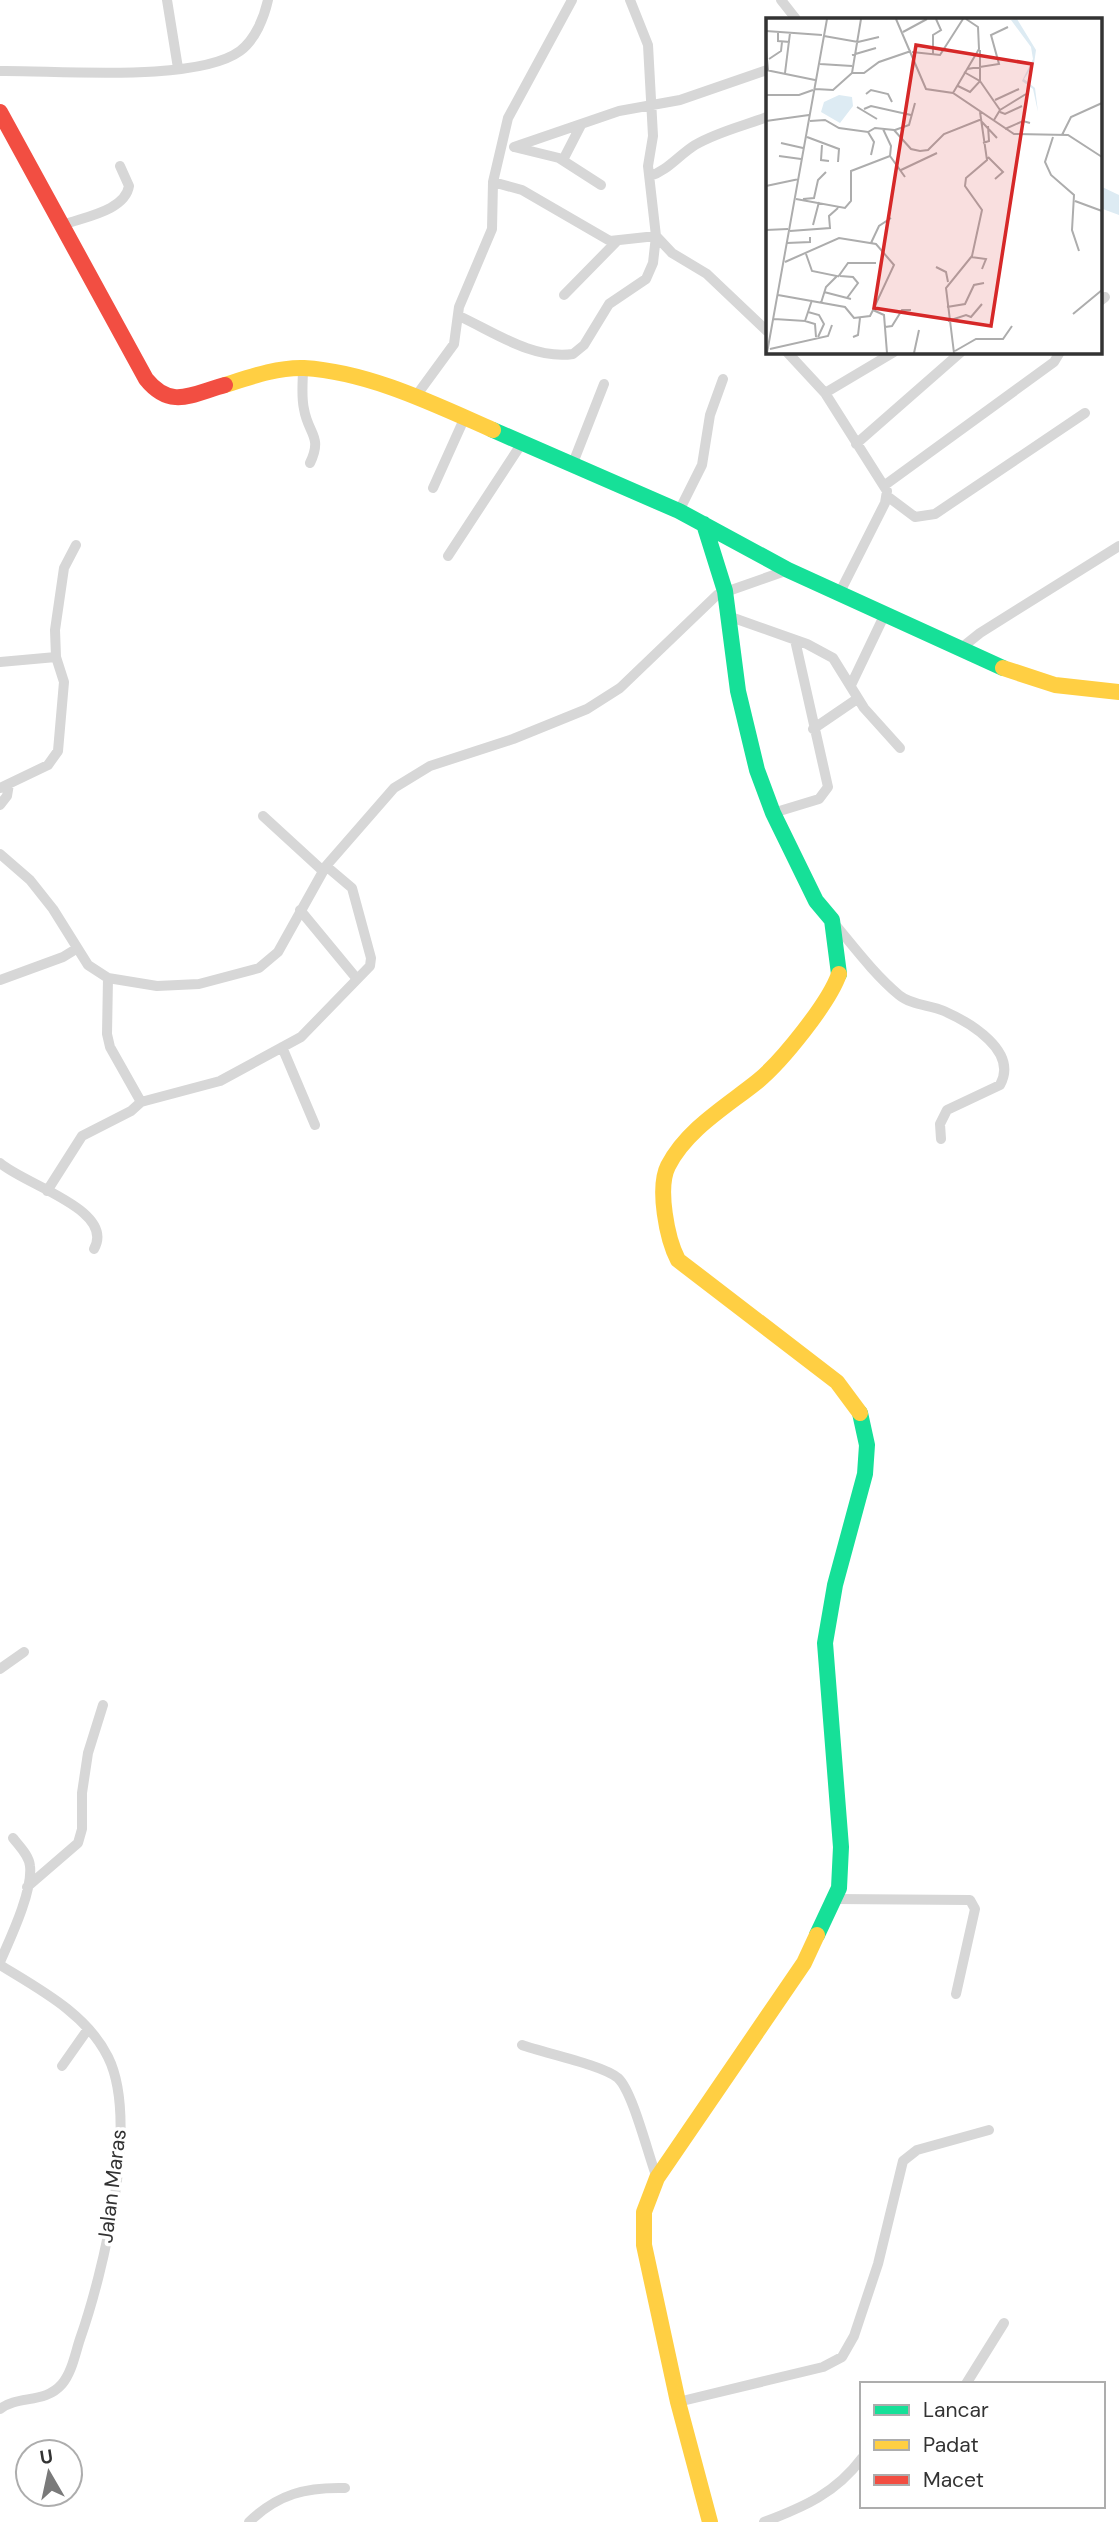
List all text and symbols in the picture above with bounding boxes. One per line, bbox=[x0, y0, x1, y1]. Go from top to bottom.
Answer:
inset map bbox=[766, 18, 1102, 354]
street label: Jalan Maras bbox=[91, 2127, 133, 2245]
legend bbox=[860, 2382, 1105, 2508]
text: Lancar bbox=[923, 2396, 989, 2424]
text: Padat bbox=[923, 2431, 979, 2459]
north arrow bbox=[14, 2438, 84, 2508]
text: U bbox=[38, 2443, 55, 2470]
text: Macet bbox=[923, 2466, 984, 2494]

